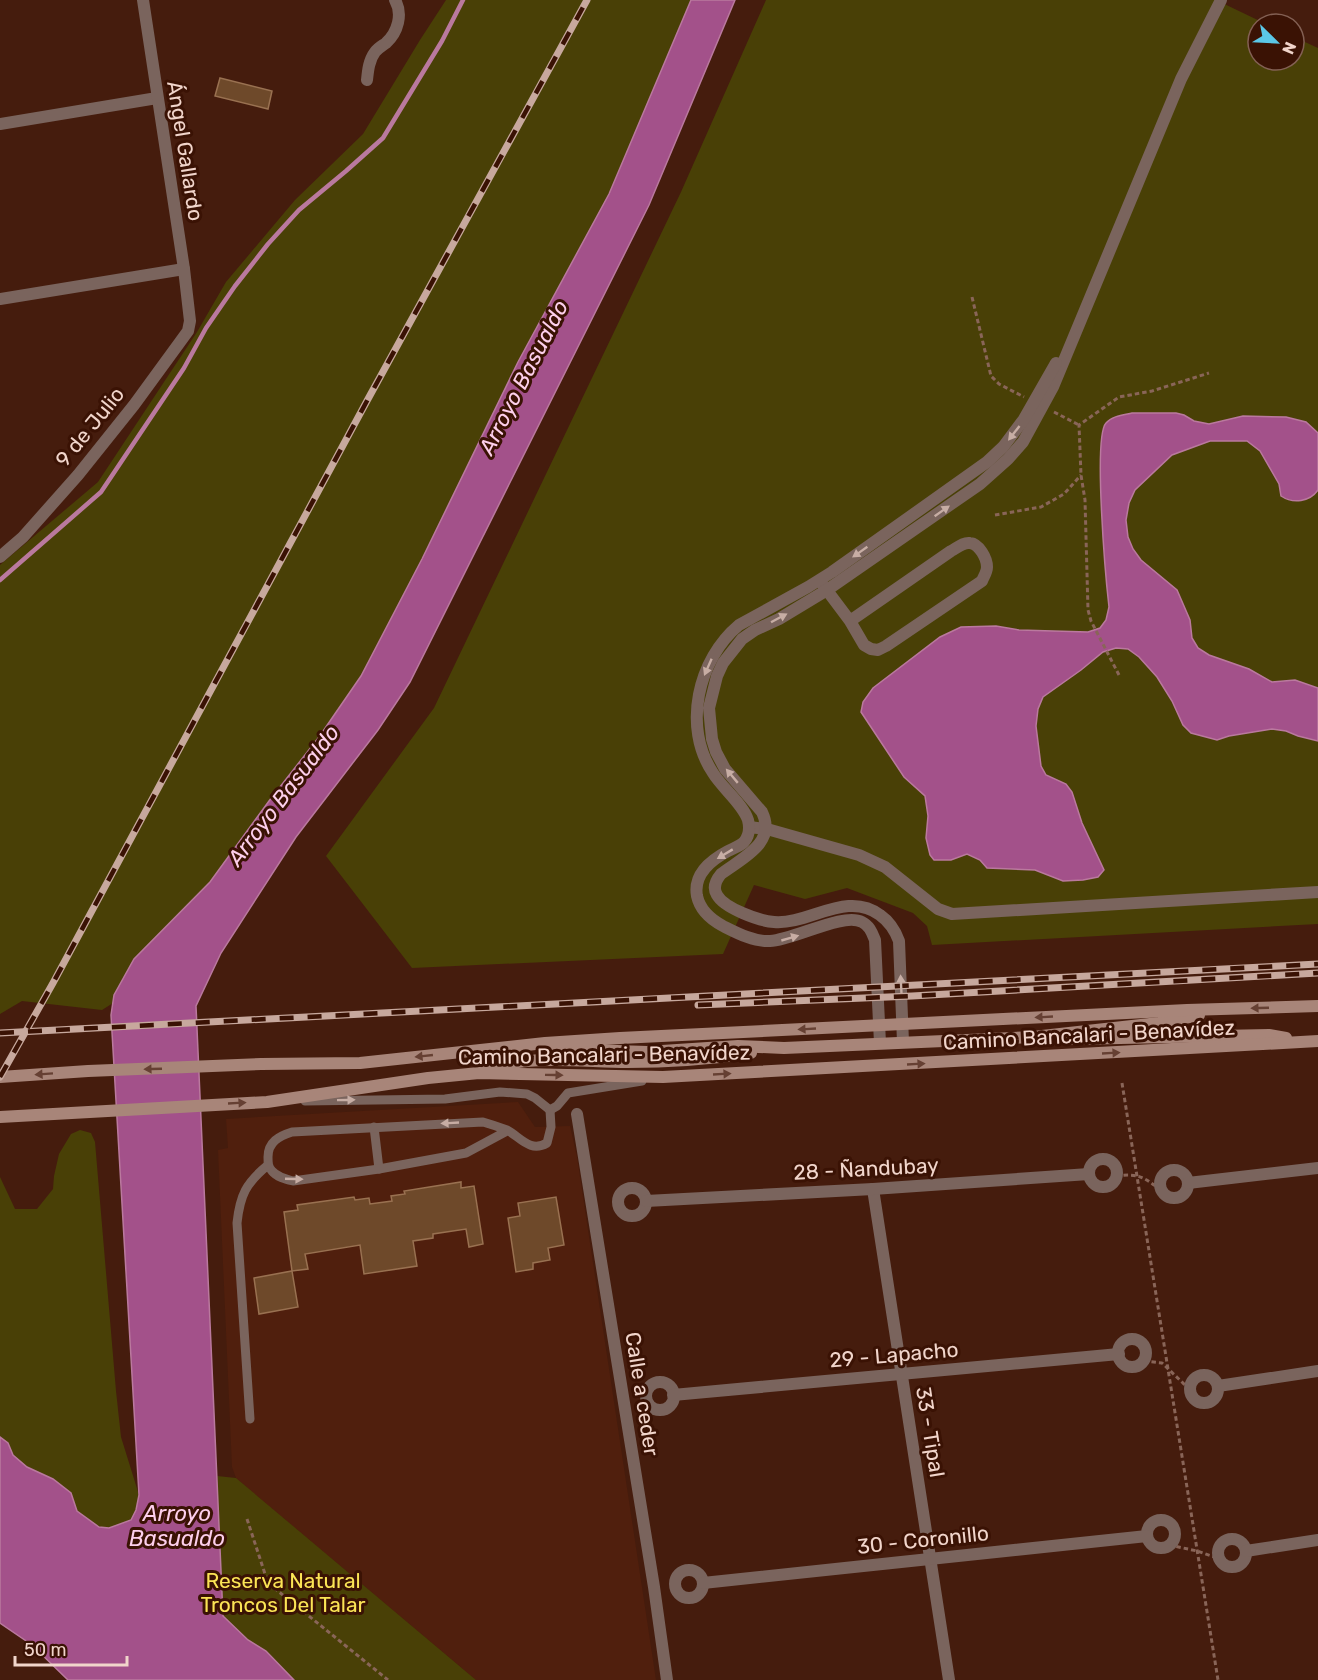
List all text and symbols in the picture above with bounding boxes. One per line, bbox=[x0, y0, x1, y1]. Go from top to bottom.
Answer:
north arrow bbox=[1246, 12, 1306, 72]
text: N bbox=[1278, 39, 1300, 57]
street label: Ángel Gallardo bbox=[162, 79, 209, 223]
water label: Arroyo Basualdo bbox=[472, 296, 574, 460]
street label: 9 de Julio bbox=[50, 382, 129, 472]
one-way arrow bbox=[1008, 425, 1020, 440]
one-way arrow bbox=[933, 505, 949, 517]
one-way arrow bbox=[853, 546, 869, 558]
one-way arrow bbox=[771, 613, 788, 623]
one-way arrow bbox=[703, 658, 712, 676]
water label: Arroyo Basualdo bbox=[221, 720, 345, 872]
one-way arrow bbox=[726, 769, 739, 784]
one-way arrow bbox=[717, 848, 733, 859]
one-way arrow bbox=[780, 932, 799, 942]
one-way arrow bbox=[896, 974, 905, 993]
one-way arrow bbox=[1250, 1003, 1269, 1012]
one-way arrow bbox=[1034, 1013, 1053, 1022]
street label: Camino Bancalari - Benavídez bbox=[942, 1014, 1236, 1055]
one-way arrow bbox=[797, 1024, 816, 1033]
street label: Camino Bancalari - Benavídez bbox=[458, 1039, 750, 1070]
one-way arrow bbox=[1101, 1049, 1120, 1058]
one-way arrow bbox=[414, 1051, 433, 1061]
one-way arrow bbox=[907, 1059, 926, 1069]
one-way arrow bbox=[143, 1064, 162, 1073]
one-way arrow bbox=[34, 1069, 53, 1079]
one-way arrow bbox=[545, 1070, 564, 1080]
one-way arrow bbox=[712, 1070, 731, 1079]
one-way arrow bbox=[336, 1096, 355, 1105]
one-way arrow bbox=[227, 1099, 246, 1108]
one-way arrow bbox=[441, 1119, 460, 1128]
street label: 28 - Ñandubay bbox=[793, 1152, 940, 1185]
one-way arrow bbox=[285, 1174, 304, 1184]
street label: Calle a ceder bbox=[620, 1330, 665, 1458]
street label: 29 - Lapacho bbox=[829, 1336, 959, 1373]
street label: 33 - Tipal bbox=[911, 1385, 950, 1479]
water label: Arroyo Basualdo bbox=[129, 1500, 225, 1552]
street label: 30 - Coronillo bbox=[856, 1520, 990, 1559]
park label: Reserva Natural Troncos Del Talar bbox=[201, 1568, 365, 1617]
scale bar bbox=[15, 1629, 128, 1667]
text: 50 m bbox=[24, 1639, 67, 1661]

